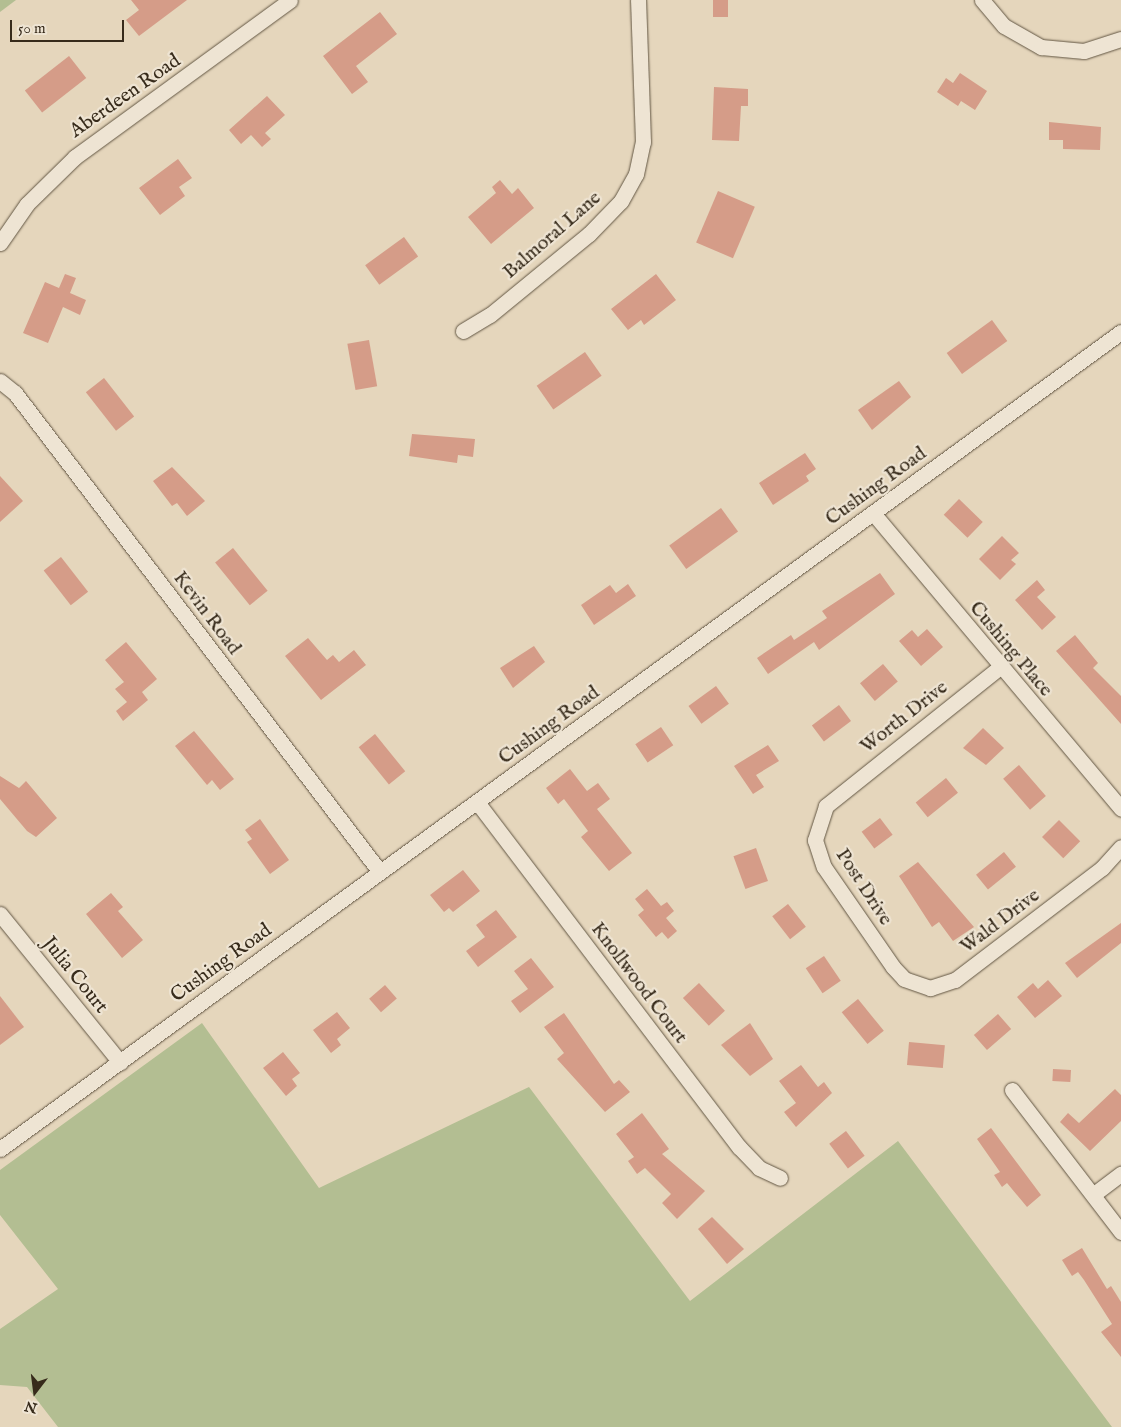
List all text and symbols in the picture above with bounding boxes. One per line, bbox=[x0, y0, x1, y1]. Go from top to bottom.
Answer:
scale bar bbox=[12, 10, 126, 42]
text: 50 m bbox=[18, 19, 46, 38]
street label: Aberdeen Road bbox=[65, 49, 185, 143]
street label: Balmoral Lane bbox=[498, 186, 606, 284]
street label: Cushing Road bbox=[821, 441, 931, 531]
street label: Kevin Road bbox=[168, 567, 246, 659]
street label: Cushing Place bbox=[964, 596, 1058, 702]
street label: Worth Drive bbox=[855, 675, 953, 759]
street label: Cushing Road bbox=[494, 680, 604, 770]
street label: Post Drive bbox=[830, 844, 898, 930]
street label: Wald Drive bbox=[955, 883, 1045, 959]
street label: Cushing Road bbox=[166, 918, 276, 1008]
street label: Knollwood Court bbox=[586, 918, 692, 1048]
street label: Julia Court bbox=[37, 932, 113, 1018]
north arrow bbox=[10, 1367, 60, 1417]
text: N bbox=[23, 1396, 39, 1417]

